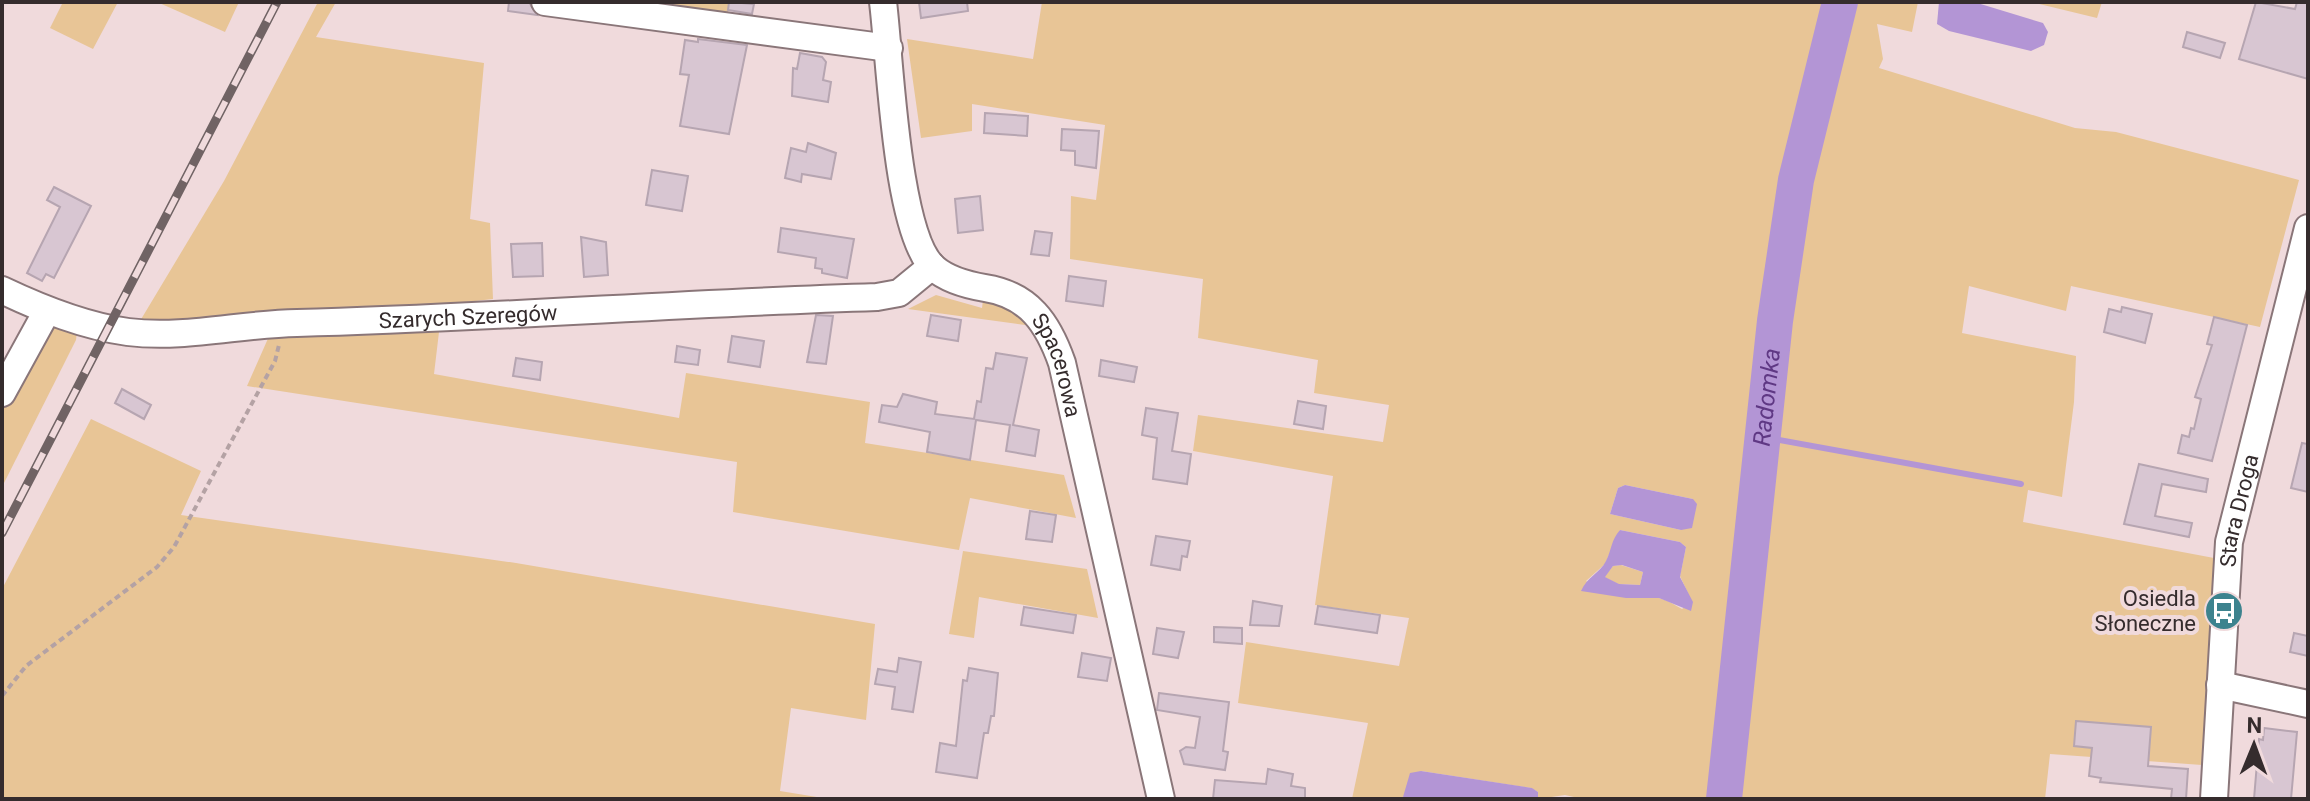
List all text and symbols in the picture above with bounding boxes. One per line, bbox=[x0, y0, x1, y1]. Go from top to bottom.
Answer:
street label: Szarych Szeregów bbox=[378, 299, 558, 333]
street label: Spacerowa bbox=[1027, 308, 1086, 420]
water label: Radomka bbox=[1748, 347, 1786, 448]
street label: Stara Droga bbox=[2215, 451, 2263, 568]
place label: Osiedla Słoneczne bbox=[2094, 586, 2196, 636]
bus stop icon: Osiedla Słoneczne bbox=[2203, 590, 2245, 632]
north arrow bbox=[2214, 705, 2294, 785]
text: N bbox=[2246, 713, 2262, 738]

